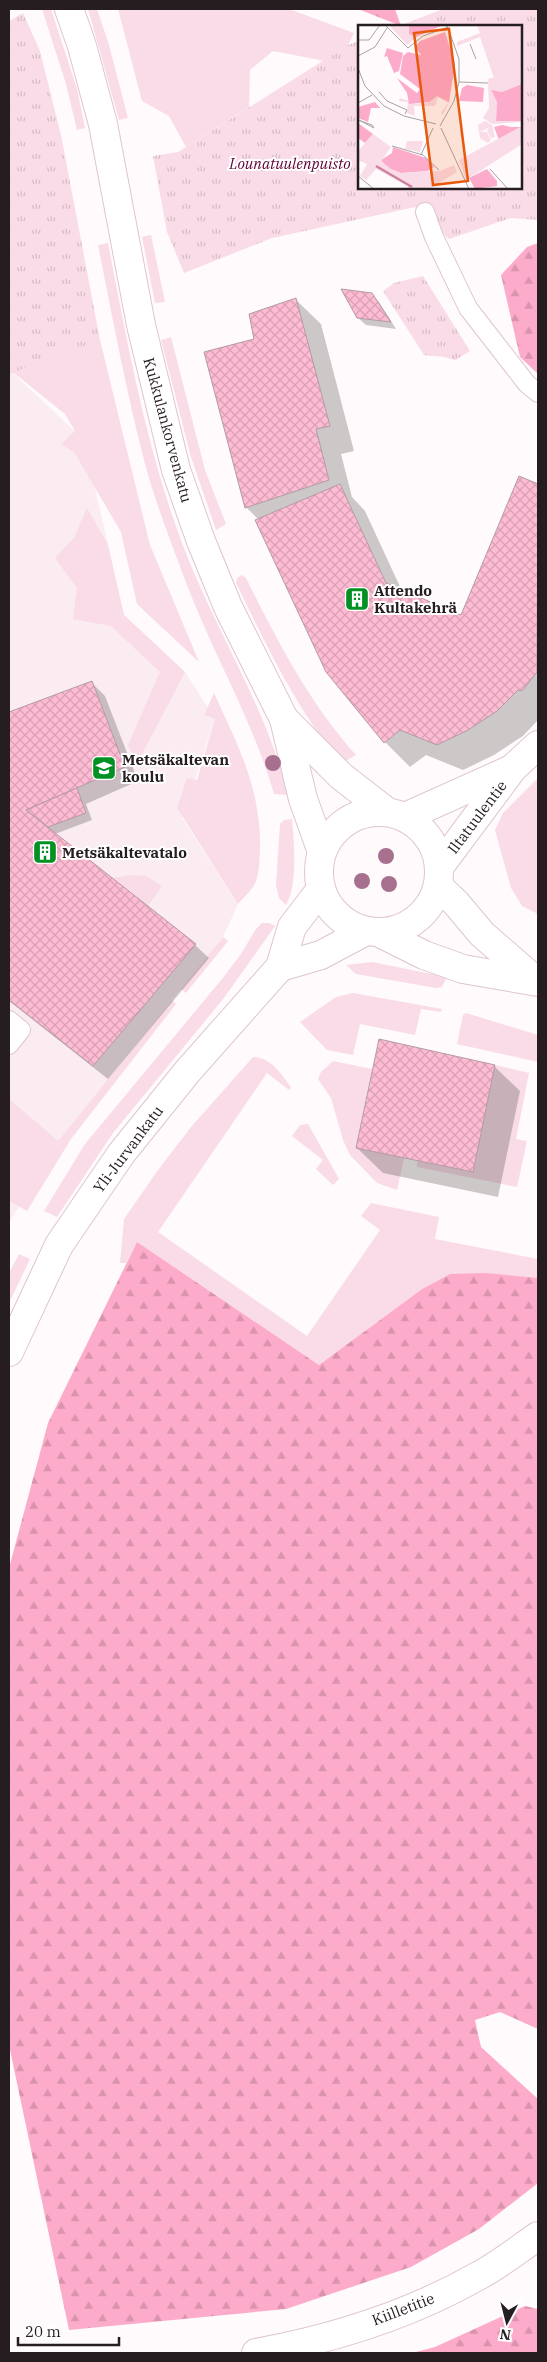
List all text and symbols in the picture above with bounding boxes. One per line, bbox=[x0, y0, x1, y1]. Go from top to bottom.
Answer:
inset map bbox=[358, 25, 522, 189]
park label: Lounatuulenpuisto bbox=[228, 154, 351, 173]
street label: Kukkulankorvenkatu bbox=[139, 355, 197, 505]
place label: Attendo Kultakehrä bbox=[374, 581, 458, 617]
building icon: Attendo Kultakehrä bbox=[344, 586, 370, 612]
place label: Metsäkaltevan koulu bbox=[122, 750, 229, 786]
school or university icon: Metsäkaltevan koulu bbox=[91, 755, 117, 781]
street label: Iltatuulentie bbox=[443, 777, 511, 857]
building icon: Metsäkaltevatalo bbox=[32, 839, 58, 865]
place label: Metsäkaltevatalo bbox=[62, 843, 187, 862]
street label: Yli-Jurvankatu bbox=[89, 1102, 167, 1196]
street label: Kiilletitie bbox=[369, 2288, 437, 2330]
north arrow bbox=[482, 2297, 532, 2347]
scale bar bbox=[18, 2314, 119, 2346]
text: 20 m bbox=[25, 2322, 61, 2341]
text: N bbox=[499, 2325, 512, 2345]

